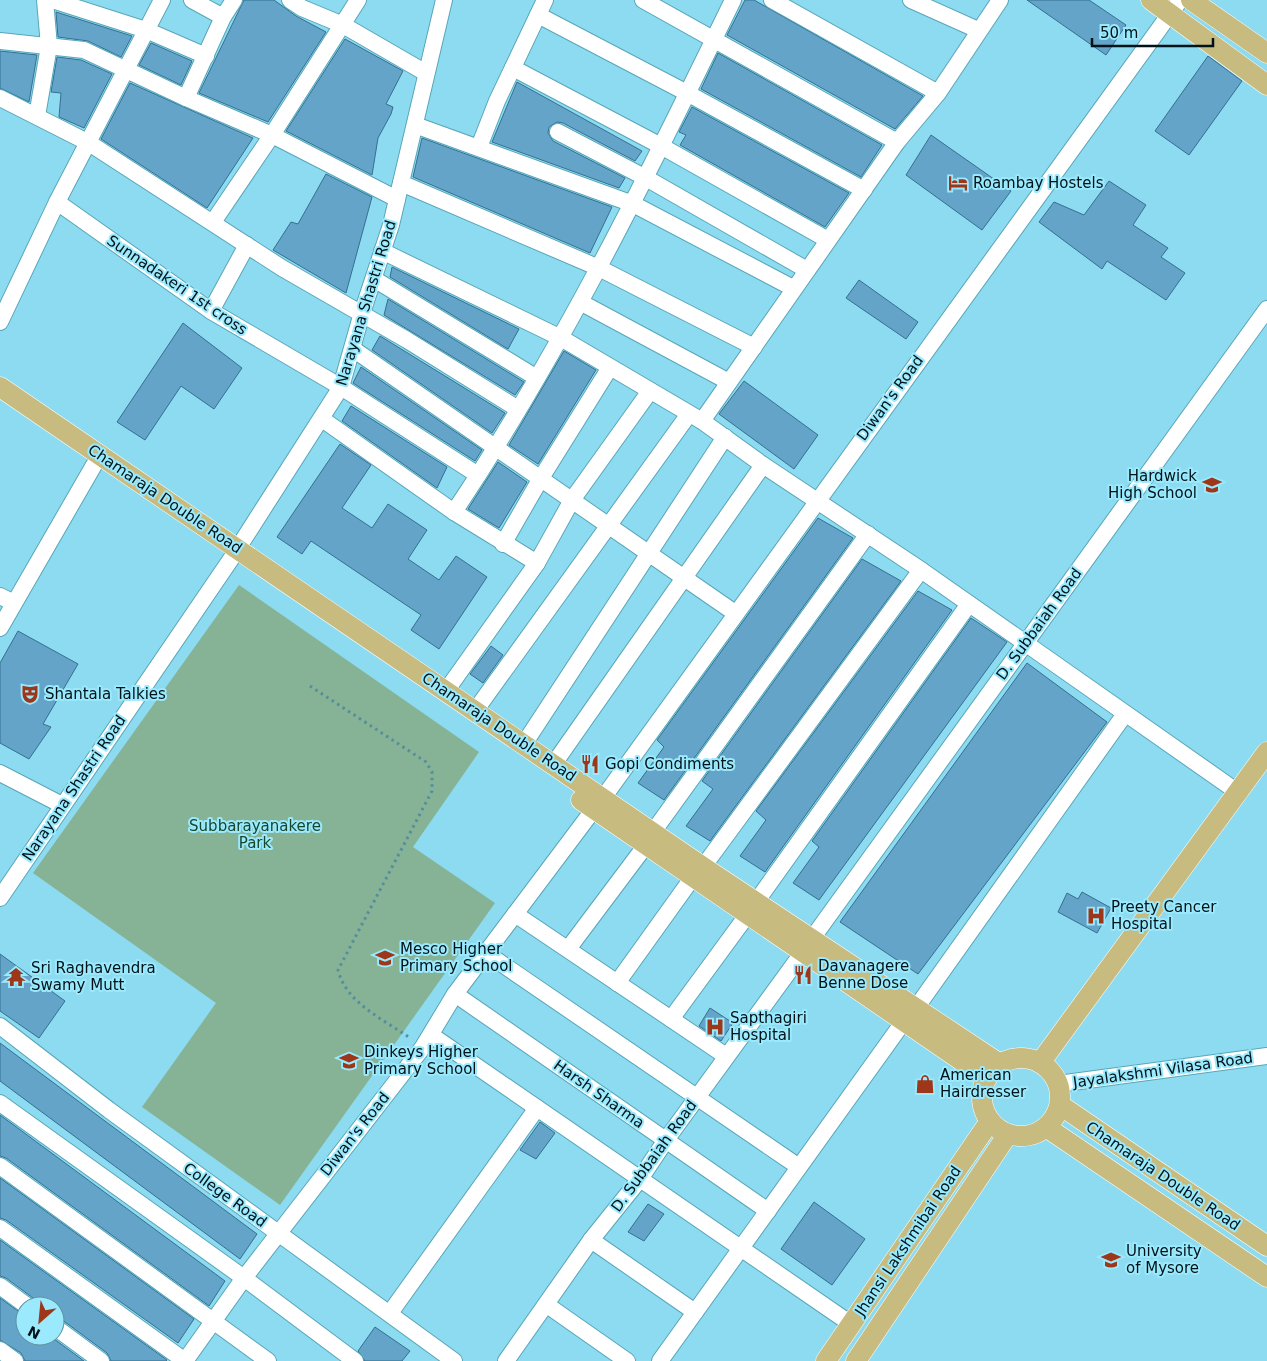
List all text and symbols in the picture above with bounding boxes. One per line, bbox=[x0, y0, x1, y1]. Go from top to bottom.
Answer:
scale bar bbox=[1092, 15, 1213, 47]
text: 50 m bbox=[1100, 24, 1138, 42]
hotel icon: Roambay Hostels bbox=[947, 172, 969, 194]
place label: Roambay Hostels bbox=[973, 174, 1104, 192]
street label: Narayana Shastri Road bbox=[332, 218, 400, 388]
street label: Sunnadakeri 1st cross bbox=[103, 231, 251, 339]
street label: Diwan's Road bbox=[853, 352, 927, 444]
street label: Chamaraja Double Road bbox=[85, 441, 245, 557]
place label: Hardwick High School bbox=[1108, 467, 1197, 502]
school or university icon: Hardwick High School bbox=[1201, 474, 1223, 496]
street label: D. Subbaiah Road bbox=[992, 565, 1086, 683]
street label: Chamaraja Double Road bbox=[419, 669, 579, 785]
theatre icon: Shantala Talkies bbox=[19, 683, 41, 705]
place label: Shantala Talkies bbox=[45, 685, 166, 703]
street label: Narayana Shastri Road bbox=[18, 712, 130, 864]
restaurant icon: Gopi Condiments bbox=[579, 753, 601, 775]
place label: Gopi Condiments bbox=[605, 755, 734, 773]
park label: Subbarayanakere Park bbox=[189, 817, 321, 852]
place label: Preety Cancer Hospital bbox=[1111, 898, 1217, 933]
hospital icon: Preety Cancer Hospital bbox=[1085, 905, 1107, 927]
place label: Mesco Higher Primary School bbox=[400, 940, 513, 975]
school or university icon: Mesco Higher Primary School bbox=[374, 947, 396, 969]
place label: Davanagere Benne Dose bbox=[818, 957, 909, 992]
place label: Sri Raghavendra Swamy Mutt bbox=[31, 959, 156, 994]
restaurant icon: Davanagere Benne Dose bbox=[792, 964, 814, 986]
temple icon: Sri Raghavendra Swamy Mutt bbox=[5, 966, 27, 988]
place label: Sapthagiri Hospital bbox=[730, 1009, 807, 1044]
hospital icon: Sapthagiri Hospital bbox=[704, 1016, 726, 1038]
place label: Dinkeys Higher Primary School bbox=[364, 1043, 479, 1078]
street label: Jayalakshmi Vilasa Road bbox=[1071, 1048, 1254, 1092]
school or university icon: Dinkeys Higher Primary School bbox=[338, 1050, 360, 1072]
street label: Harsh Sharma bbox=[550, 1056, 648, 1132]
place label: American Hairdresser bbox=[940, 1066, 1027, 1101]
shop icon: American Hairdresser bbox=[914, 1073, 936, 1095]
street label: Diwan's Road bbox=[317, 1089, 393, 1179]
street label: D. Subbaiah Road bbox=[607, 1097, 701, 1215]
street label: Chamaraja Double Road bbox=[1083, 1118, 1243, 1234]
street label: College Road bbox=[180, 1159, 270, 1231]
street label: Jhansi Lakshmibai Road bbox=[850, 1163, 965, 1320]
place label: University of Mysore bbox=[1126, 1242, 1202, 1277]
school or university icon: University of Mysore bbox=[1100, 1249, 1122, 1271]
north arrow bbox=[15, 1296, 65, 1346]
text: N bbox=[25, 1323, 43, 1342]

